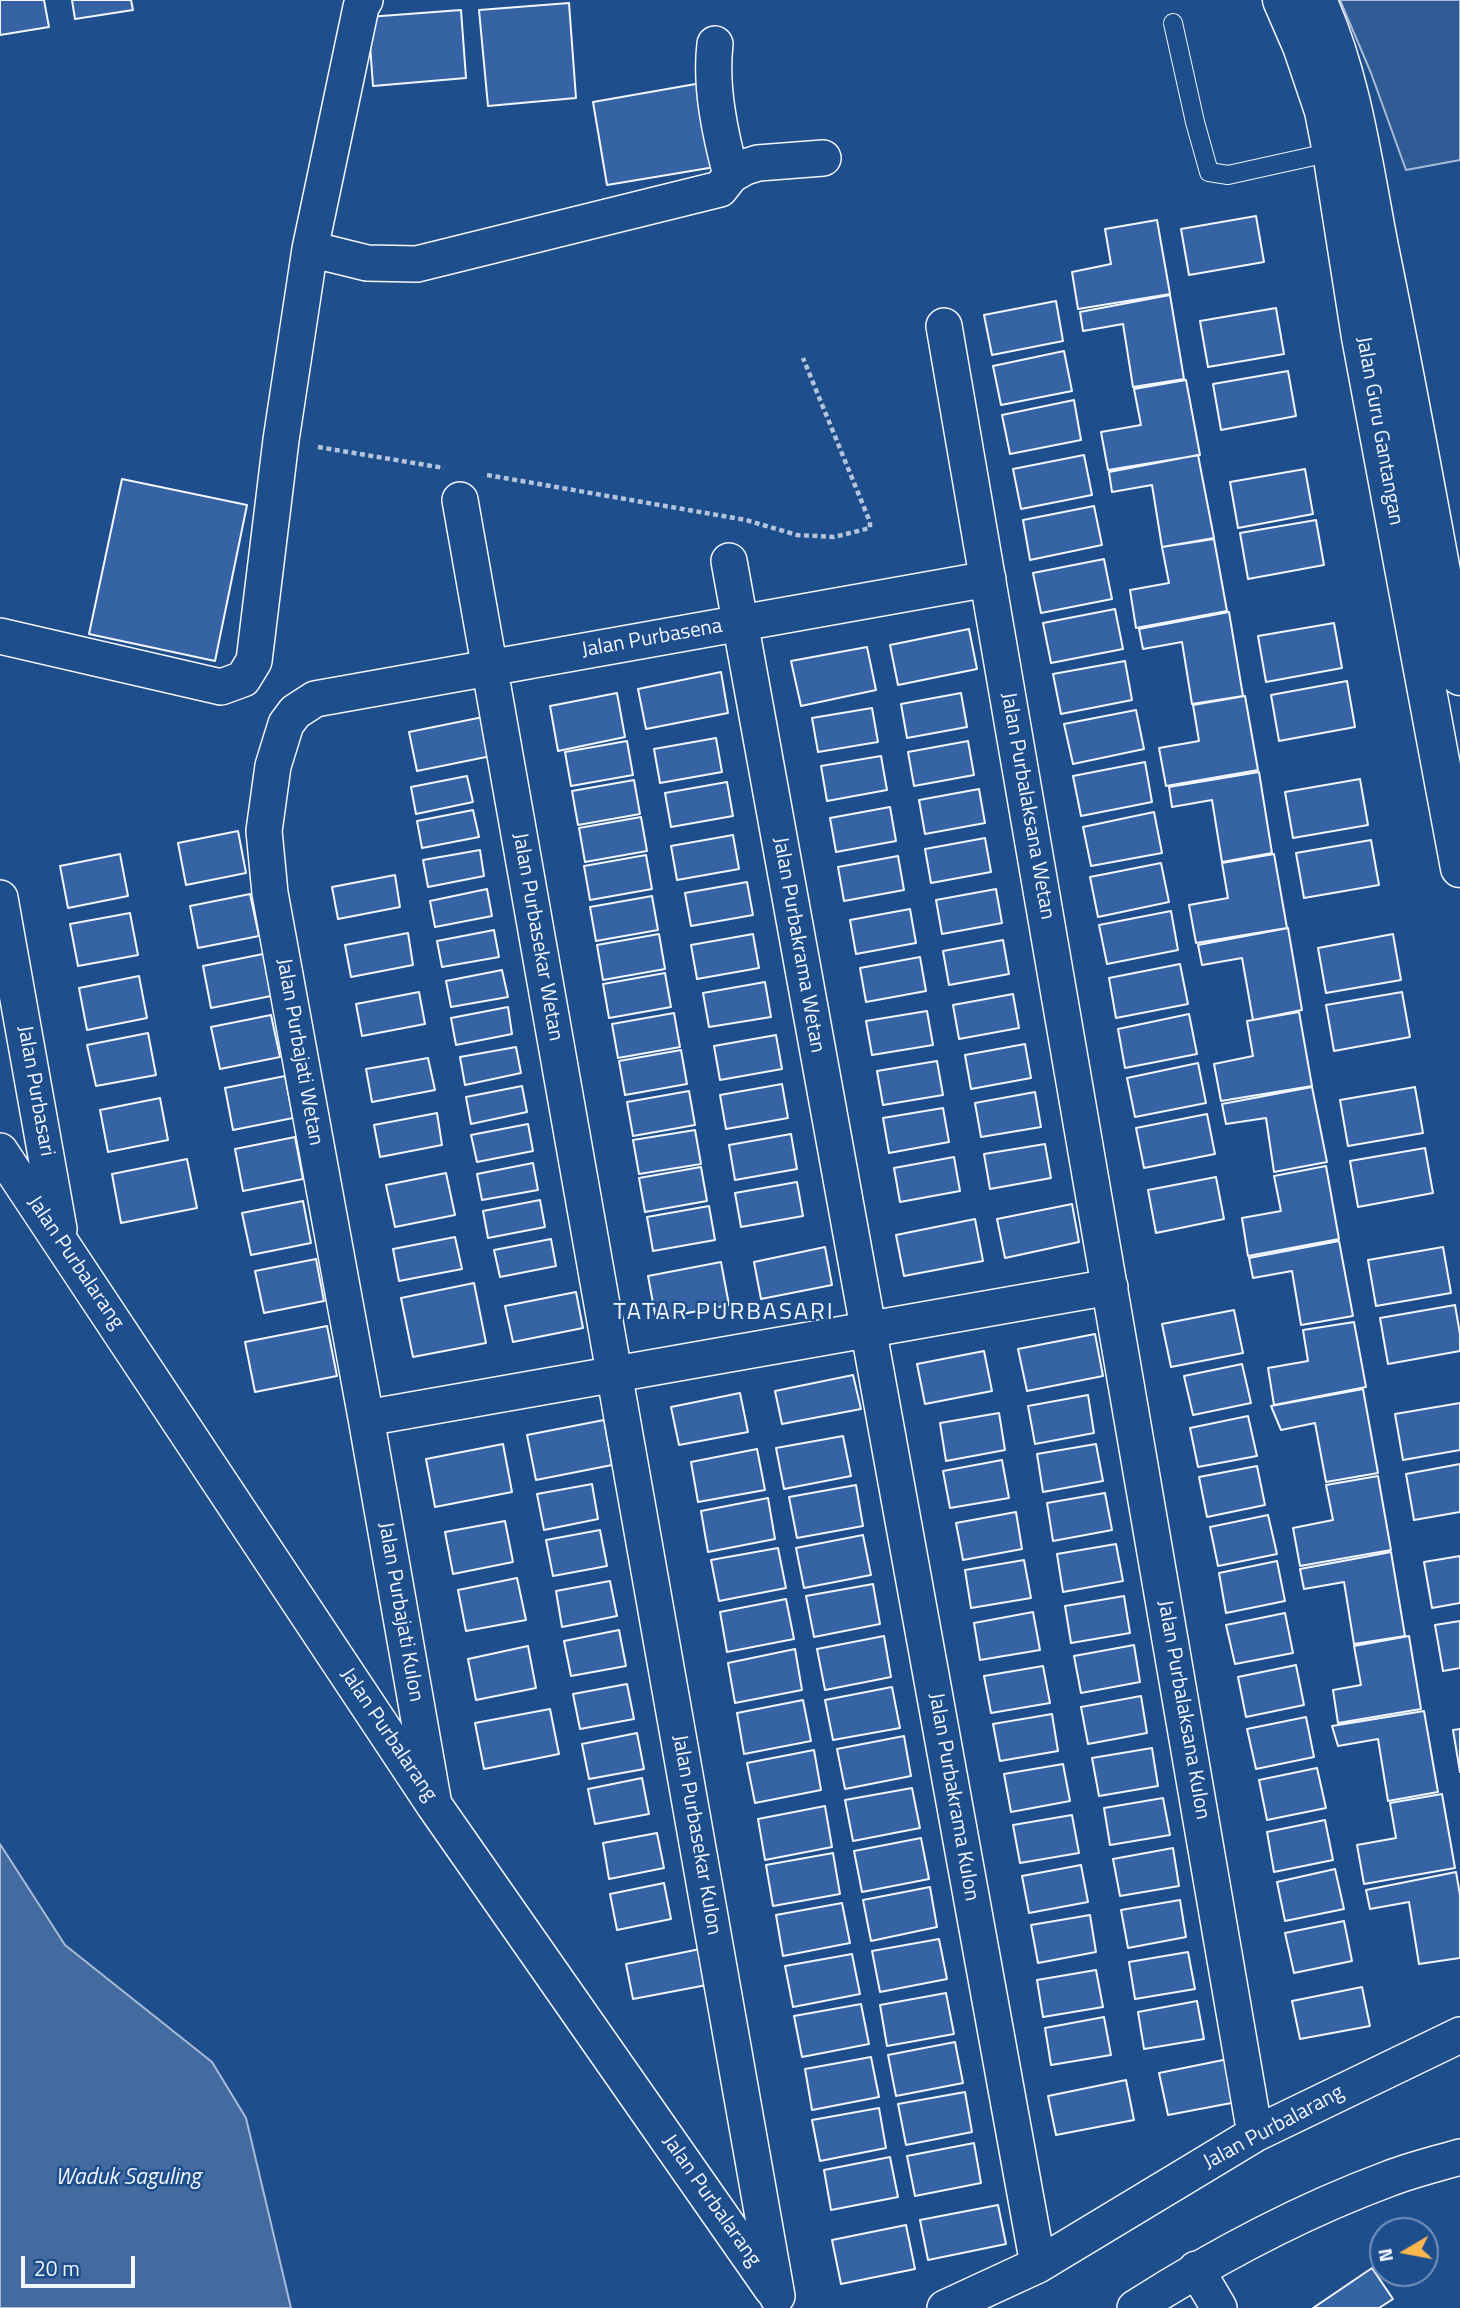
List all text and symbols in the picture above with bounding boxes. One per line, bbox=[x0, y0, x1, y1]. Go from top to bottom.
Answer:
street label: Jalan Guru Gantangan bbox=[1350, 335, 1408, 527]
street label: Jalan Purbasena bbox=[580, 614, 724, 664]
street label: Jalan Purbalaksana Wetan bbox=[995, 690, 1059, 922]
street label: Jalan Purbasekar Wetan bbox=[506, 831, 568, 1043]
street label: Jalan Purbakrama Wetan bbox=[767, 835, 829, 1055]
street label: Jalan Purbajati Wetan bbox=[270, 956, 328, 1148]
street label: Jalan Purbasari bbox=[11, 1024, 59, 1158]
street label: Jalan Purbalarang bbox=[21, 1191, 129, 1335]
district label: TATAR PURBASARI bbox=[615, 1299, 833, 1327]
street label: Jalan Purbajati Kulon bbox=[372, 1520, 428, 1704]
street label: Jalan Purbalaksana Kulon bbox=[1151, 1598, 1215, 1822]
street label: Jalan Purbalarang bbox=[334, 1663, 442, 1807]
street label: Jalan Purbakrama Kulon bbox=[922, 1691, 984, 1903]
street label: Jalan Purbasekar Kulon bbox=[666, 1733, 726, 1937]
street label: Jalan Purbalarang bbox=[1199, 2080, 1349, 2176]
street label: Jalan Purbalarang bbox=[656, 2130, 766, 2272]
water label: Waduk Saguling bbox=[55, 2164, 201, 2192]
north arrow bbox=[1369, 2217, 1439, 2287]
scale bar bbox=[24, 2242, 138, 2286]
text: N bbox=[1369, 2246, 1400, 2264]
text: 20 m bbox=[34, 2252, 80, 2284]

